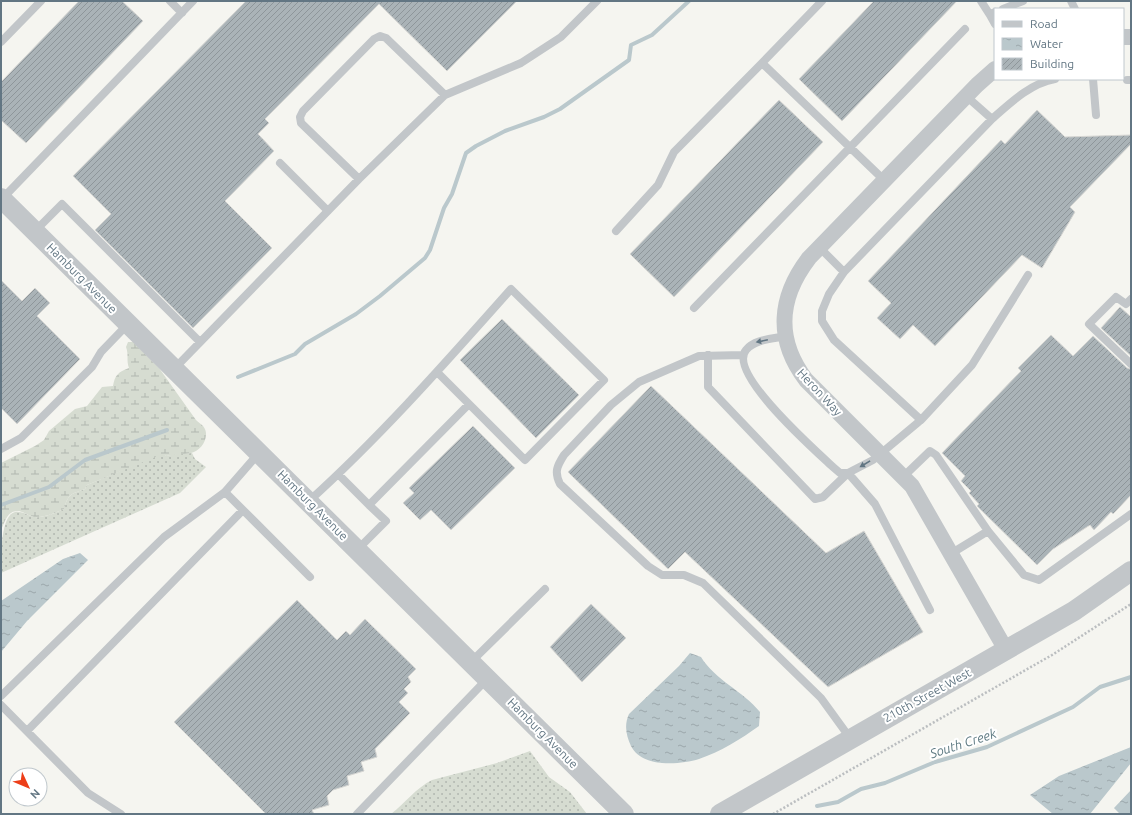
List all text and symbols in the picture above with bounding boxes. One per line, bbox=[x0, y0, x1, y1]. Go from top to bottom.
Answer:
legend bbox=[994, 8, 1124, 80]
text: Road bbox=[1030, 17, 1058, 30]
text: Water bbox=[1030, 37, 1063, 50]
text: Building bbox=[1030, 57, 1074, 70]
street label: Hamburg Avenue bbox=[44, 240, 120, 316]
one-way arrow bbox=[756, 339, 768, 345]
street label: Heron Way bbox=[795, 366, 845, 418]
one-way arrow bbox=[859, 461, 871, 468]
street label: Hamburg Avenue bbox=[275, 467, 351, 543]
street label: 210th Street West bbox=[881, 665, 973, 725]
street label: Hamburg Avenue bbox=[505, 695, 581, 771]
water label: South Creek bbox=[927, 726, 998, 761]
north arrow bbox=[8, 767, 48, 807]
text: N bbox=[28, 787, 42, 801]

